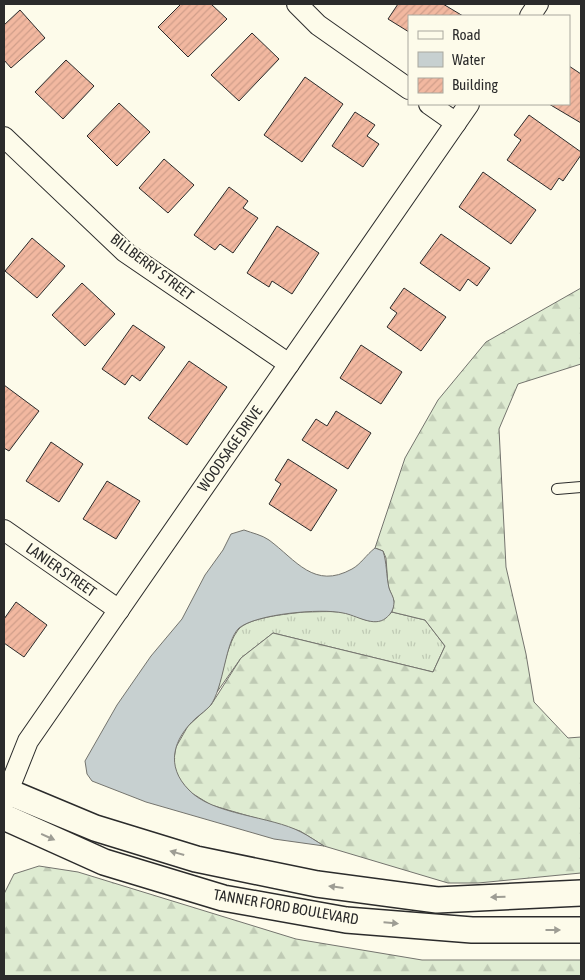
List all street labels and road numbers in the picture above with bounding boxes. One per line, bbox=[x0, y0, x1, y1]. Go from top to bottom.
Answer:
street label: BILLBERRY STREET bbox=[107, 230, 197, 304]
street label: WOODSAGE DRIVE bbox=[194, 402, 266, 495]
street label: LANIER STREET bbox=[23, 539, 100, 600]
street label: TANNER FORD BOULEVARD bbox=[212, 885, 360, 928]

